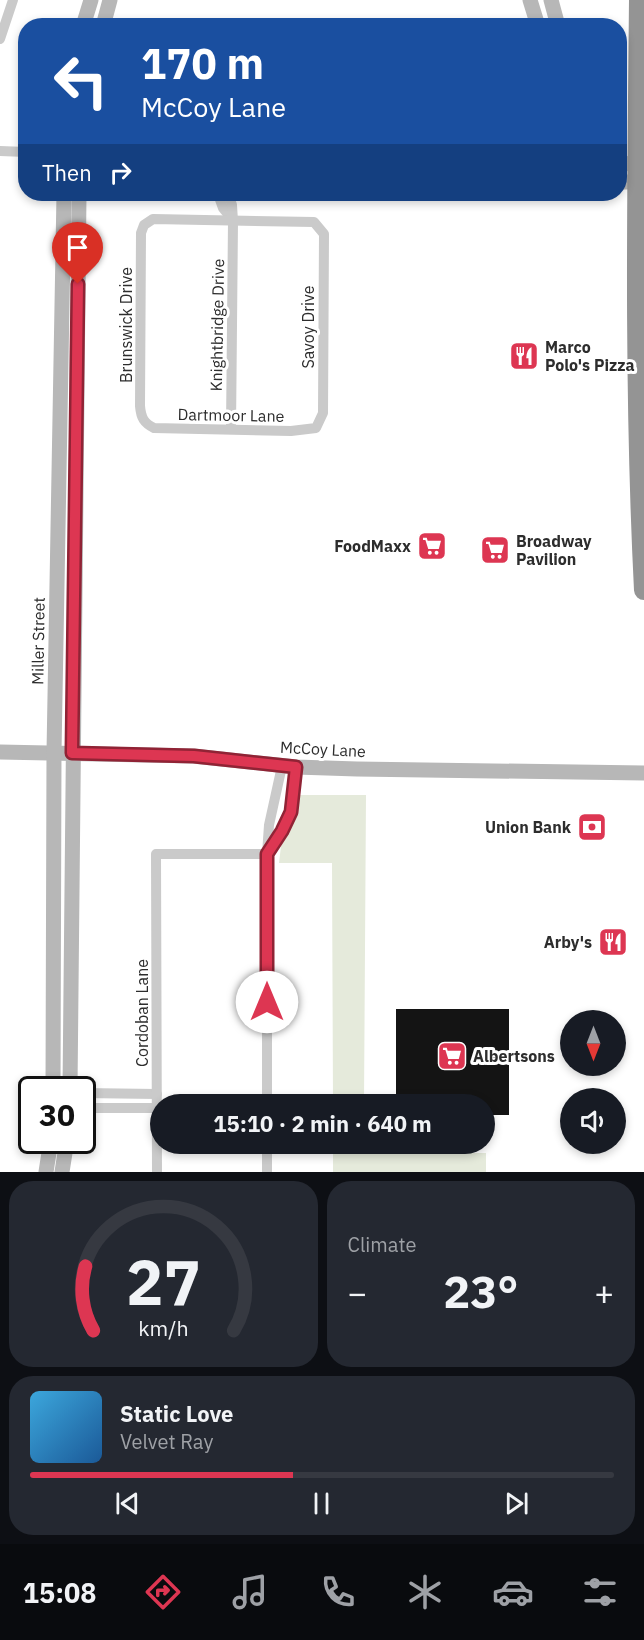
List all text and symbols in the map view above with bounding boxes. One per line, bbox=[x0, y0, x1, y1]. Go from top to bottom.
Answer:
text: 170 m bbox=[141, 36, 264, 91]
icon: left bbox=[42, 42, 120, 120]
text: McCoy Lane bbox=[141, 89, 286, 124]
icon: right bbox=[104, 156, 137, 189]
text: Then bbox=[42, 158, 92, 187]
pin bbox=[52, 222, 103, 284]
icon: arrive bbox=[61, 231, 94, 264]
street label: Knightbridge Drive bbox=[206, 258, 228, 392]
street label: Brunswick Drive bbox=[116, 267, 136, 383]
street label: Savoy Drive bbox=[298, 285, 318, 369]
place label: Marco Polo's Pizza bbox=[545, 337, 635, 375]
restaurant icon: Marco Polo's Pizza bbox=[508, 340, 540, 372]
street label: Dartmoor Lane bbox=[177, 404, 285, 426]
supermarket icon: FoodMaxx bbox=[416, 530, 448, 562]
place label: Broadway Pavilion bbox=[516, 531, 592, 569]
supermarket icon: Broadway Pavilion bbox=[479, 534, 511, 566]
place label: FoodMaxx bbox=[334, 536, 411, 556]
street label: Miller Street bbox=[27, 597, 49, 685]
street label: McCoy Lane bbox=[280, 737, 367, 761]
bank icon: Union Bank bbox=[576, 811, 608, 843]
place label: Union Bank bbox=[485, 817, 572, 837]
restaurant icon: Arby's bbox=[597, 926, 629, 958]
place label: Arby's bbox=[544, 932, 592, 952]
street label: Cordoban Lane bbox=[132, 959, 152, 1067]
position arrow bbox=[235, 970, 299, 1034]
north arrow bbox=[560, 1010, 626, 1076]
map controls bbox=[560, 1010, 626, 1154]
supermarket icon: Albertsons bbox=[436, 1040, 468, 1072]
place label: Albertsons bbox=[473, 1046, 555, 1066]
speed limit sign: 30 bbox=[18, 1076, 96, 1154]
button: sound bbox=[560, 1088, 626, 1154]
text: 15:10 · 2 min · 640 m bbox=[213, 1109, 432, 1138]
text: Climate bbox=[348, 1231, 416, 1258]
text: 27 bbox=[126, 1241, 201, 1322]
text: 23° bbox=[443, 1262, 518, 1320]
text: − bbox=[348, 1271, 367, 1314]
text: + bbox=[594, 1271, 614, 1314]
text: km/h bbox=[138, 1314, 188, 1342]
text: Static Love bbox=[120, 1399, 233, 1428]
text: Velvet Ray bbox=[120, 1428, 213, 1455]
icon: previous bbox=[111, 1487, 144, 1520]
icon: pause bbox=[305, 1487, 338, 1520]
icon: next bbox=[500, 1487, 533, 1520]
icon: directions bbox=[142, 1571, 184, 1613]
icon: music bbox=[229, 1571, 271, 1613]
icon: phone bbox=[317, 1571, 359, 1613]
icon: climate bbox=[404, 1571, 446, 1613]
icon: car bbox=[492, 1571, 534, 1613]
icon: filters bbox=[579, 1571, 621, 1613]
text: 15:08 bbox=[23, 1575, 96, 1610]

